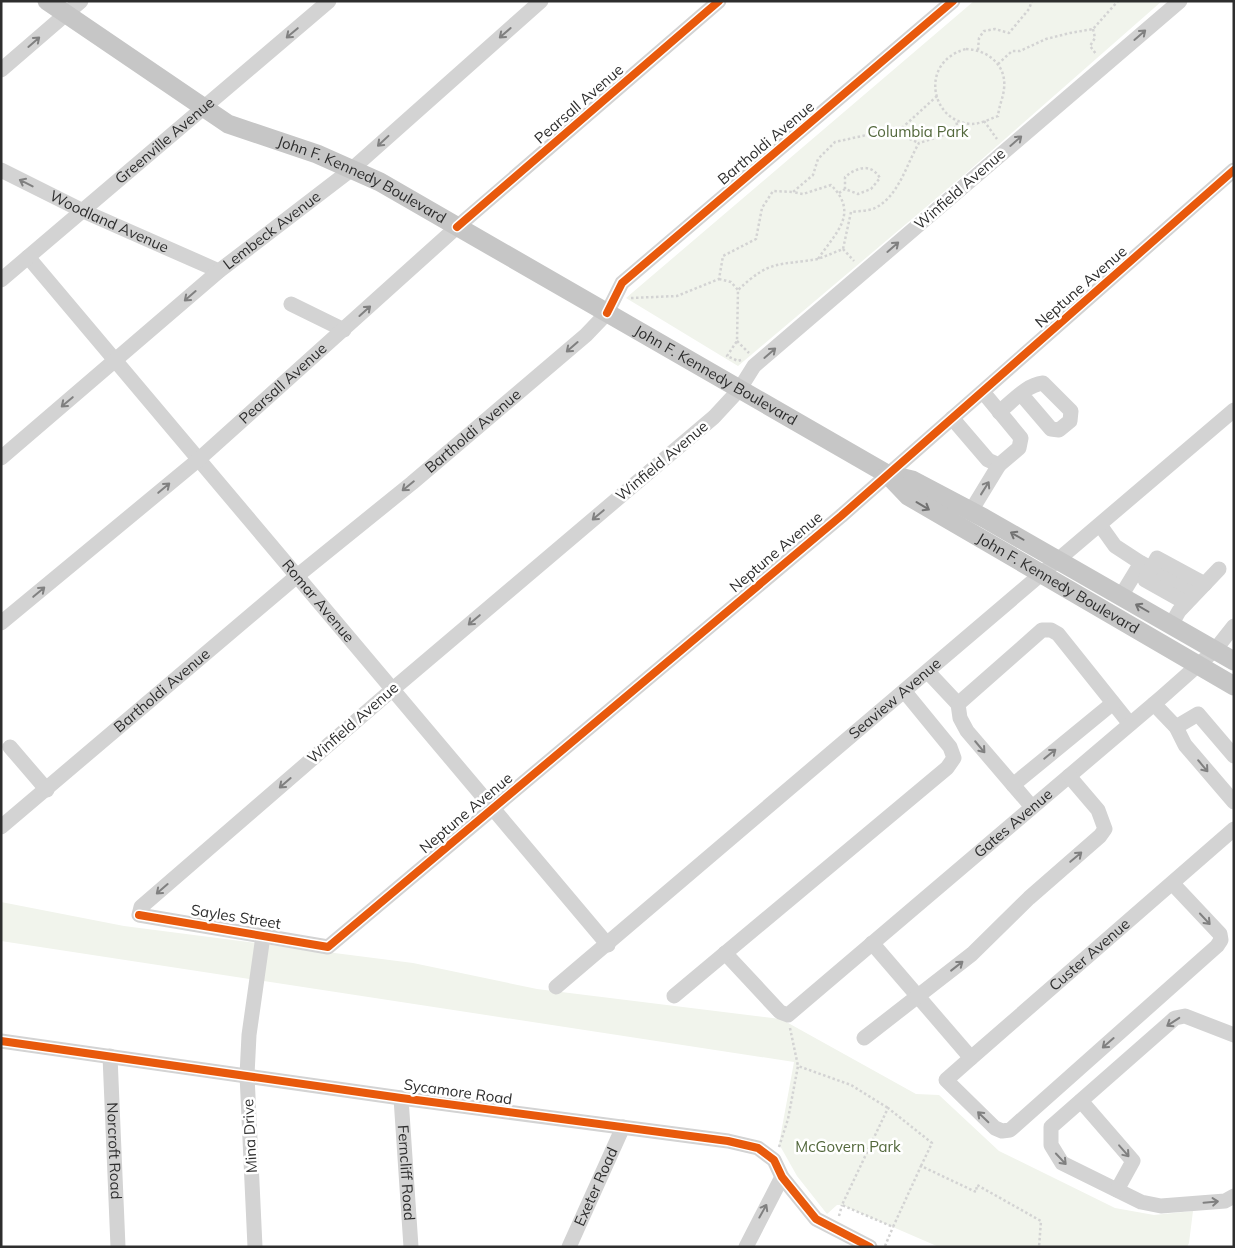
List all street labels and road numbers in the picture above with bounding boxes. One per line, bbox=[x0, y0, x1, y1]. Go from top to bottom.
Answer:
street label: Pearsall Avenue bbox=[530, 60, 627, 147]
street label: Greenville Avenue bbox=[111, 93, 218, 188]
street label: Bartholdi Avenue bbox=[714, 97, 818, 188]
street label: John F. Kennedy Boulevard bbox=[275, 131, 450, 227]
street label: Winfield Avenue bbox=[910, 144, 1009, 233]
street label: Woodland Avenue bbox=[47, 186, 172, 257]
street label: Lembeck Avenue bbox=[219, 187, 324, 273]
street label: Neptune Avenue bbox=[1031, 242, 1130, 332]
street label: John F. Kennedy Boulevard bbox=[631, 320, 801, 429]
street label: Pearsall Avenue bbox=[235, 339, 331, 428]
street label: Bartholdi Avenue bbox=[421, 385, 525, 477]
street label: Winfield Avenue bbox=[612, 417, 712, 505]
street label: Neptune Avenue bbox=[725, 507, 826, 596]
street label: John F. Kennedy Boulevard bbox=[974, 528, 1143, 638]
street label: Romar Avenue bbox=[278, 555, 359, 646]
street label: Bartholdi Avenue bbox=[110, 644, 214, 736]
street label: Seaview Avenue bbox=[844, 654, 945, 743]
street label: Winfield Avenue bbox=[303, 678, 402, 767]
street label: Neptune Avenue bbox=[415, 768, 516, 857]
street label: Gates Avenue bbox=[970, 784, 1056, 862]
street label: Sayles Street bbox=[190, 900, 282, 933]
street label: Custer Avenue bbox=[1045, 914, 1134, 995]
street label: Sycamore Road bbox=[403, 1074, 514, 1109]
street label: Mina Drive bbox=[238, 1098, 261, 1174]
street label: Norcroft Road bbox=[103, 1102, 126, 1200]
street label: Ferncliff Road bbox=[394, 1124, 419, 1221]
street label: Exeter Road bbox=[570, 1144, 622, 1229]

